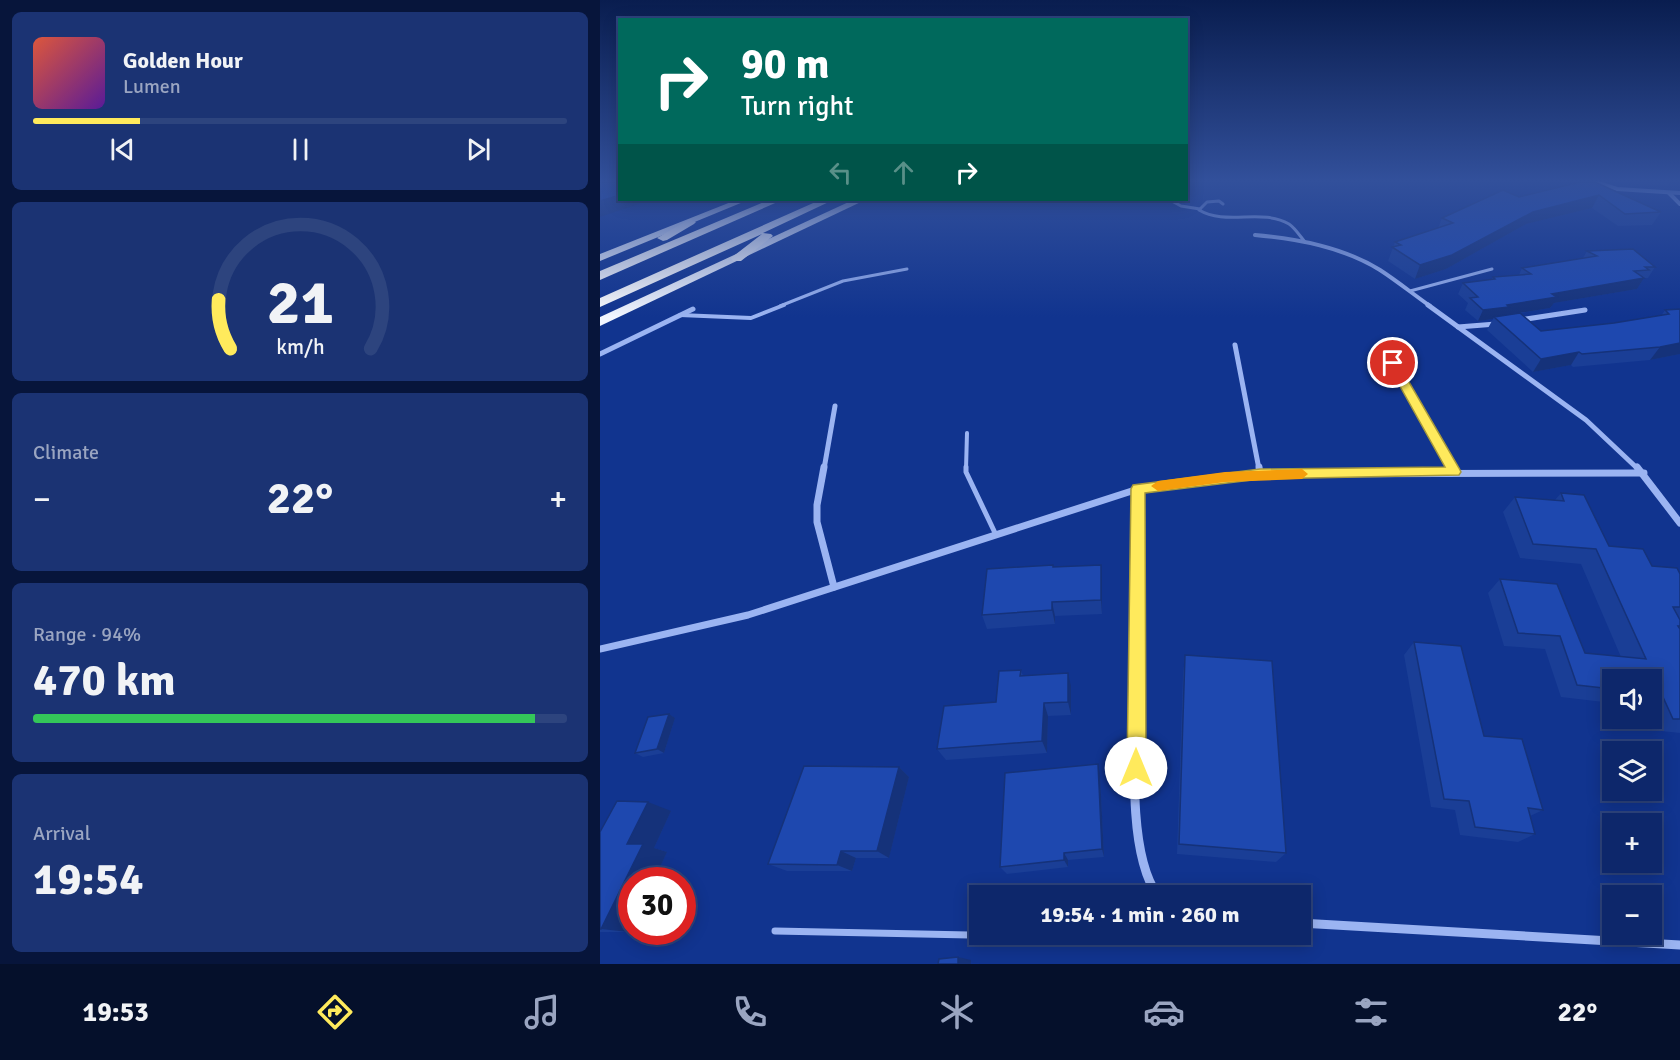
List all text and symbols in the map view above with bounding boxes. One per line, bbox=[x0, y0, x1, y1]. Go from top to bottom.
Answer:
text: 90 m bbox=[741, 39, 830, 90]
icon: right bbox=[642, 42, 720, 120]
text: Golden Hour bbox=[123, 47, 243, 74]
text: Lumen bbox=[123, 74, 181, 99]
text: Turn right bbox=[741, 90, 854, 123]
icon: previous bbox=[106, 133, 139, 166]
icon: pause bbox=[284, 133, 317, 166]
icon: next bbox=[462, 133, 495, 166]
icon: left bbox=[824, 156, 857, 189]
icon: ahead bbox=[887, 156, 920, 189]
icon: right bbox=[950, 156, 983, 189]
text: 21 bbox=[266, 264, 334, 341]
text: km/h bbox=[276, 334, 324, 360]
pin bbox=[1367, 337, 1418, 388]
icon: arrive bbox=[1376, 346, 1409, 379]
text: Climate bbox=[33, 440, 99, 465]
text: 22° bbox=[267, 471, 333, 526]
text: − bbox=[33, 479, 51, 520]
text: + bbox=[549, 479, 567, 520]
text: Range · 94% bbox=[33, 622, 141, 647]
text: 470 km bbox=[33, 653, 176, 708]
map controls bbox=[1602, 669, 1662, 945]
button: sound bbox=[1602, 669, 1662, 729]
position arrow bbox=[1104, 736, 1168, 800]
button: layers bbox=[1602, 741, 1662, 801]
button: + bbox=[1602, 813, 1662, 873]
text: Arrival bbox=[33, 821, 91, 846]
text: 19:54 bbox=[33, 852, 143, 907]
speed limit sign: 30 bbox=[618, 867, 696, 945]
button: − bbox=[1602, 885, 1662, 945]
text: 19:54 · 1 min · 260 m bbox=[1040, 901, 1240, 928]
icon: directions bbox=[314, 991, 356, 1033]
icon: music bbox=[521, 991, 563, 1033]
icon: phone bbox=[729, 991, 771, 1033]
icon: climate bbox=[936, 991, 978, 1033]
icon: car bbox=[1143, 991, 1185, 1033]
icon: filters bbox=[1350, 991, 1392, 1033]
text: 19:53 bbox=[83, 996, 149, 1029]
text: 22° bbox=[1557, 996, 1597, 1029]

